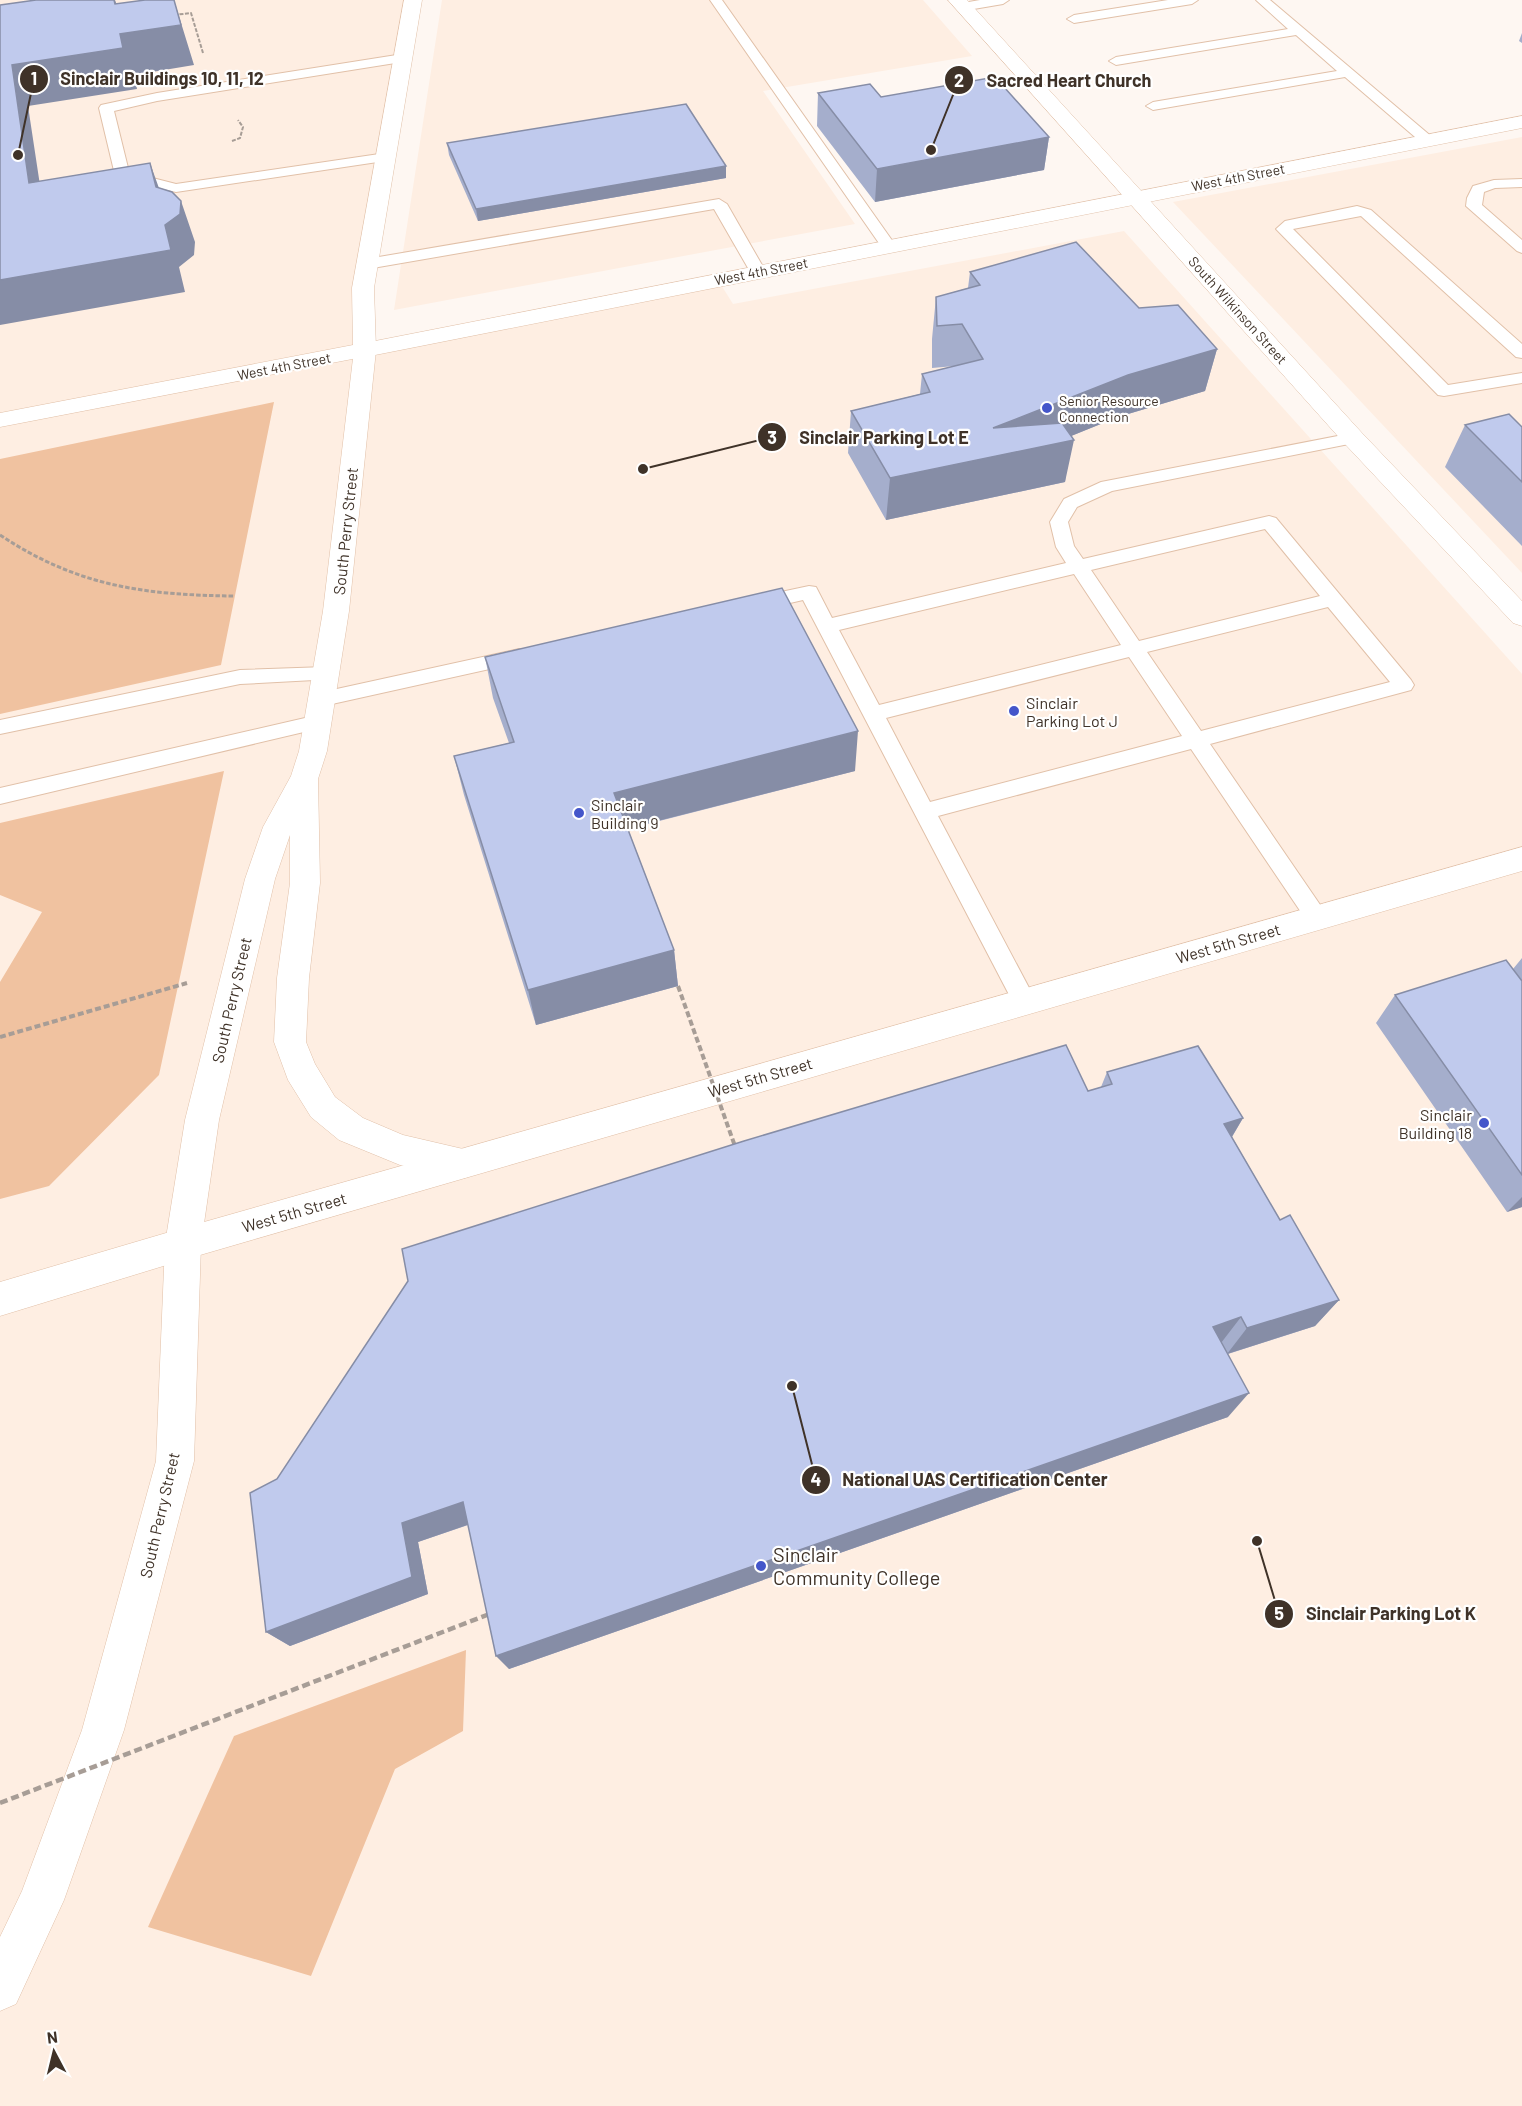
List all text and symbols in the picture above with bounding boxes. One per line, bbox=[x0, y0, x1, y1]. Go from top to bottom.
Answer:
callout: Sinclair Buildings 10, 11, 12 bbox=[19, 61, 276, 97]
callout: Sacred Heart Church bbox=[944, 62, 1163, 98]
text: 1 bbox=[31, 67, 37, 89]
text: Sinclair Buildings 10, 11, 12 bbox=[60, 67, 264, 89]
text: 2 bbox=[954, 69, 964, 91]
text: Sacred Heart Church bbox=[987, 69, 1151, 91]
street label: West 4th Street bbox=[1190, 160, 1286, 194]
street label: South Wilkinson Street bbox=[1185, 253, 1291, 367]
street label: West 4th Street bbox=[713, 254, 809, 288]
street label: West 4th Street bbox=[236, 349, 332, 383]
place label: Senior Resource Connection bbox=[1059, 392, 1159, 425]
marker: Senior Resource Connection bbox=[1040, 401, 1054, 415]
callout: Sinclair Parking Lot E bbox=[757, 419, 980, 455]
text: 3 bbox=[767, 426, 777, 448]
text: Sinclair Parking Lot E bbox=[799, 426, 969, 448]
street label: South Perry Street bbox=[329, 466, 361, 596]
place label: Sinclair Parking Lot J bbox=[1026, 693, 1118, 730]
marker: Sinclair Parking Lot J bbox=[1007, 704, 1021, 718]
place label: Sinclair Building 9 bbox=[591, 795, 659, 832]
marker: Sinclair Building 9 bbox=[572, 806, 586, 820]
street label: West 5th Street bbox=[1174, 919, 1282, 967]
street label: South Perry Street bbox=[207, 935, 255, 1065]
street label: West 5th Street bbox=[706, 1053, 814, 1101]
place label: Sinclair Building 18 bbox=[1399, 1105, 1472, 1142]
marker: Sinclair Building 18 bbox=[1477, 1116, 1491, 1130]
street label: West 5th Street bbox=[240, 1188, 348, 1236]
street label: South Perry Street bbox=[135, 1450, 183, 1580]
callout: National UAS Certification Center bbox=[801, 1462, 1120, 1498]
text: 4 bbox=[811, 1468, 822, 1490]
text: National UAS Certification Center bbox=[842, 1468, 1108, 1490]
place label: Sinclair Community College bbox=[773, 1542, 940, 1589]
marker: Sinclair Community College bbox=[754, 1559, 768, 1573]
callout: Sinclair Parking Lot K bbox=[1264, 1596, 1488, 1632]
text: 5 bbox=[1274, 1602, 1284, 1624]
text: Sinclair Parking Lot K bbox=[1306, 1602, 1476, 1624]
north arrow bbox=[24, 2022, 84, 2082]
text: N bbox=[46, 2027, 59, 2047]

